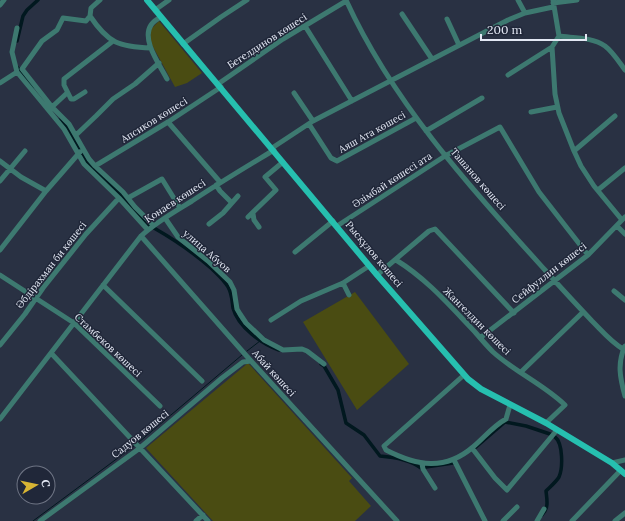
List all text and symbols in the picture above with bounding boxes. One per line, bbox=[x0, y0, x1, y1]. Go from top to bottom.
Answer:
street label: Бегелдинов көшесі bbox=[225, 10, 309, 72]
scale bar bbox=[481, 16, 586, 42]
text: 200 m bbox=[487, 22, 523, 37]
street label: Апсиков көшесі bbox=[118, 94, 190, 146]
street label: Аяш Ата көшесі bbox=[335, 108, 408, 156]
street label: Ташанов көшесі bbox=[448, 145, 508, 213]
street label: Әзімбай көшесі ата bbox=[350, 149, 434, 211]
street label: Қонаев көшесі bbox=[142, 176, 208, 226]
street label: Рысқұлов көшесі bbox=[343, 218, 406, 290]
street label: Әбдірахман би көшесі bbox=[13, 219, 89, 311]
street label: улица Абуов bbox=[180, 227, 234, 275]
street label: Сейфуллин көшесі bbox=[509, 240, 589, 306]
street label: Жангелдин көшесі bbox=[440, 284, 514, 358]
street label: Стамбеков көшесі bbox=[72, 310, 144, 380]
street label: Абай көшесі bbox=[249, 346, 299, 399]
street label: Садуов көшесі bbox=[109, 407, 171, 461]
north arrow bbox=[16, 465, 56, 505]
text: С bbox=[38, 479, 53, 489]

